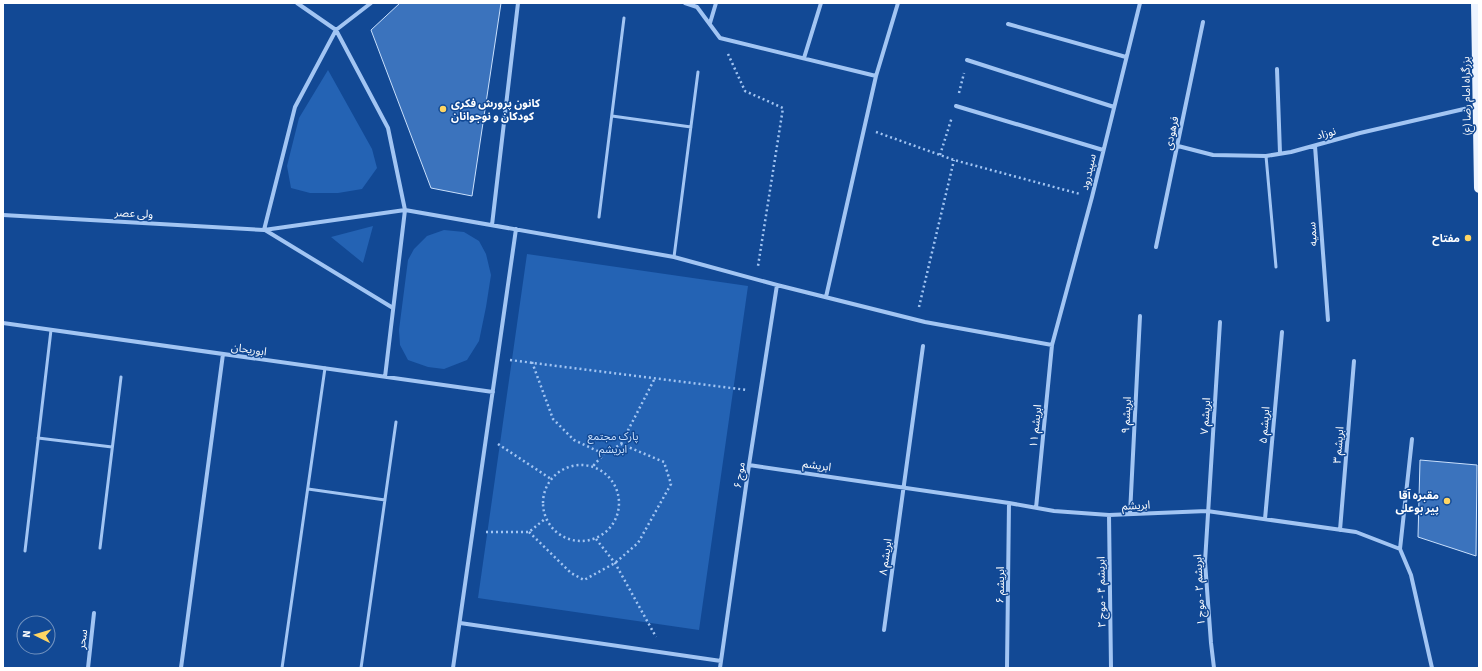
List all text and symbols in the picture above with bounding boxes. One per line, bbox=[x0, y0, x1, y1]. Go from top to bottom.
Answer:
street label: بزرگراه امام رضا (ع) bbox=[1458, 56, 1475, 136]
place label: کانون پرورش فکری کودکان و نوجوانان bbox=[451, 96, 541, 124]
marker: کانون پرورش فکری کودکان و نوجوانان bbox=[438, 104, 448, 114]
street label: فرهودی bbox=[1161, 115, 1182, 151]
street label: نوزاد bbox=[1315, 124, 1338, 143]
street label: سپیدرود bbox=[1077, 152, 1100, 192]
street label: ولی عصر bbox=[113, 205, 154, 222]
street label: سمیه bbox=[1304, 221, 1321, 247]
place label: مفتاح bbox=[1432, 231, 1460, 246]
marker: مفتاح bbox=[1463, 233, 1473, 243]
street label: ابوریحان bbox=[230, 340, 268, 359]
street label: ابریشم ۹ bbox=[1118, 396, 1136, 434]
street label: ابریشم ۷ bbox=[1197, 397, 1215, 435]
street label: ابریشم ۱۱ bbox=[1026, 404, 1046, 448]
street label: ابریشم ۵ bbox=[1255, 406, 1275, 444]
street label: ابریشم ۳ bbox=[1329, 426, 1349, 464]
park label: پارک مجتمع ابریشم bbox=[587, 429, 639, 458]
street label: ابریشم bbox=[802, 456, 832, 476]
street label: موج ۶ bbox=[730, 461, 749, 489]
place label: مقبره آقا پیر بوعلی bbox=[1395, 488, 1439, 516]
marker: مقبره آقا پیر بوعلی bbox=[1442, 496, 1452, 506]
street label: ابریشم bbox=[1121, 497, 1151, 515]
street label: ابریشم ۸ bbox=[875, 538, 896, 577]
street label: ابریشم ۲ - موج ۱ bbox=[1190, 554, 1210, 626]
street label: ابریشم ۴ - موج ۲ bbox=[1093, 556, 1111, 628]
street label: ابریشم ۶ bbox=[993, 567, 1009, 603]
north arrow bbox=[16, 615, 56, 655]
street label: سحر bbox=[74, 628, 91, 651]
text: N bbox=[19, 630, 34, 638]

